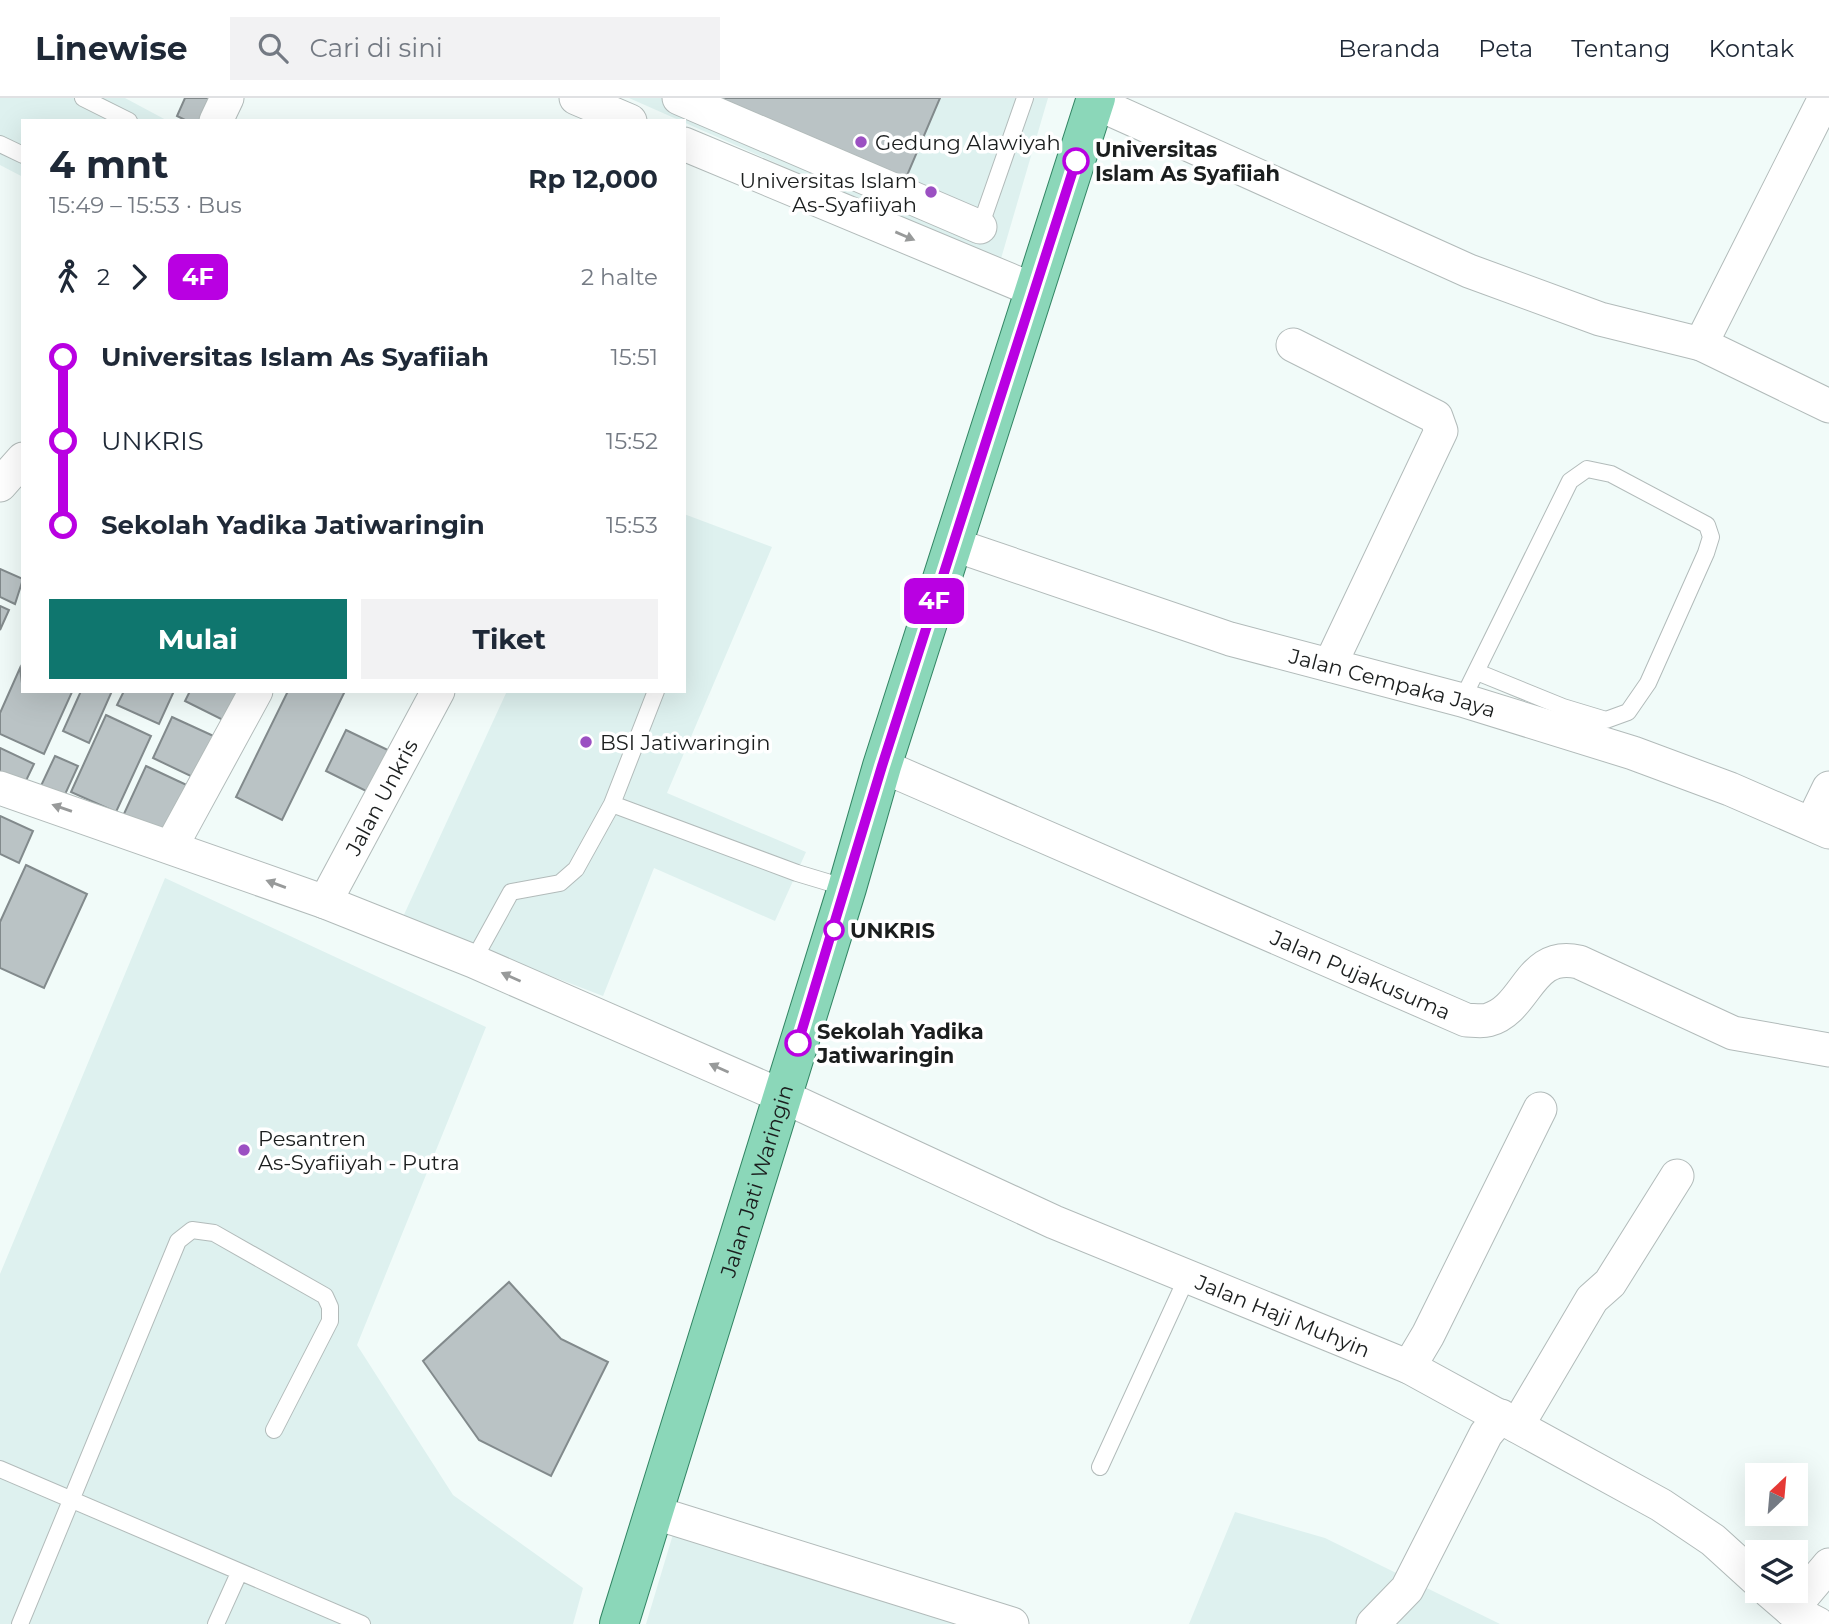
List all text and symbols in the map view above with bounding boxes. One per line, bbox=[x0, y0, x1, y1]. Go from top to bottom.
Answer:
search box bbox=[230, 17, 720, 80]
text: Linewise bbox=[35, 28, 188, 68]
icon: search bbox=[254, 29, 292, 67]
text: Cari di sini bbox=[310, 32, 443, 64]
text: Beranda bbox=[1338, 34, 1440, 63]
text: Peta bbox=[1478, 34, 1533, 63]
text: Tentang bbox=[1571, 34, 1670, 63]
text: Kontak bbox=[1708, 34, 1794, 63]
place label: Gedung Alawiyah bbox=[875, 130, 1061, 155]
marker: Gedung Alawiyah bbox=[853, 134, 869, 150]
place label: Universitas Islam As Syafiiah bbox=[1095, 137, 1280, 186]
text: 4 mnt bbox=[49, 141, 169, 188]
marker: Universitas Islam As Syafiiah bbox=[1063, 148, 1089, 174]
text: Rp 12,000 bbox=[528, 163, 658, 195]
place label: Universitas Islam As-Syafiiyah bbox=[740, 168, 917, 217]
marker: Universitas Islam As-Syafiiyah bbox=[923, 184, 939, 200]
text: 15:49 – 15:53 · Bus bbox=[49, 191, 242, 219]
one-way arrow bbox=[895, 231, 916, 242]
icon: walk bbox=[49, 258, 87, 296]
icon: forward bbox=[120, 258, 158, 296]
text: 4F bbox=[182, 262, 214, 291]
text: 2 bbox=[97, 263, 110, 291]
text: 2 halte bbox=[581, 263, 658, 291]
text: Universitas Islam As Syafiiah bbox=[101, 341, 489, 373]
text: 15:51 bbox=[610, 343, 658, 371]
text: UNKRIS bbox=[101, 425, 204, 457]
text: 15:52 bbox=[606, 427, 658, 455]
text: Sekolah Yadika Jatiwaringin bbox=[101, 509, 485, 541]
text: 15:53 bbox=[606, 511, 658, 539]
line badge: 4F bbox=[902, 578, 965, 624]
text: 4F bbox=[918, 586, 950, 615]
button: Mulai bbox=[49, 599, 347, 679]
button: Tiket bbox=[361, 599, 658, 679]
street label: Jalan Cempaka Jaya bbox=[1286, 642, 1499, 722]
place label: BSI Jatiwaringin bbox=[600, 730, 770, 755]
marker: BSI Jatiwaringin bbox=[578, 734, 594, 750]
street label: Jalan Unkris bbox=[339, 735, 422, 860]
one-way arrow bbox=[51, 802, 72, 813]
one-way arrow bbox=[266, 878, 287, 889]
place label: UNKRIS bbox=[850, 918, 935, 943]
marker: UNKRIS bbox=[824, 920, 844, 940]
street label: Jalan Pujakusuma bbox=[1266, 924, 1454, 1024]
one-way arrow bbox=[500, 971, 521, 982]
place label: Sekolah Yadika Jatiwaringin bbox=[816, 1019, 984, 1068]
marker: Sekolah Yadika Jatiwaringin bbox=[785, 1030, 811, 1056]
one-way arrow bbox=[709, 1062, 729, 1074]
street label: Jalan Jati Waringin bbox=[714, 1081, 798, 1281]
place label: Pesantren As-Syafiiyah - Putra bbox=[258, 1126, 460, 1175]
marker: Pesantren As-Syafiiyah - Putra bbox=[236, 1142, 252, 1158]
street label: Jalan Haji Muhyin bbox=[1191, 1268, 1374, 1362]
north arrow bbox=[1745, 1463, 1808, 1526]
map controls bbox=[1745, 1463, 1808, 1603]
button: layers bbox=[1745, 1540, 1808, 1603]

